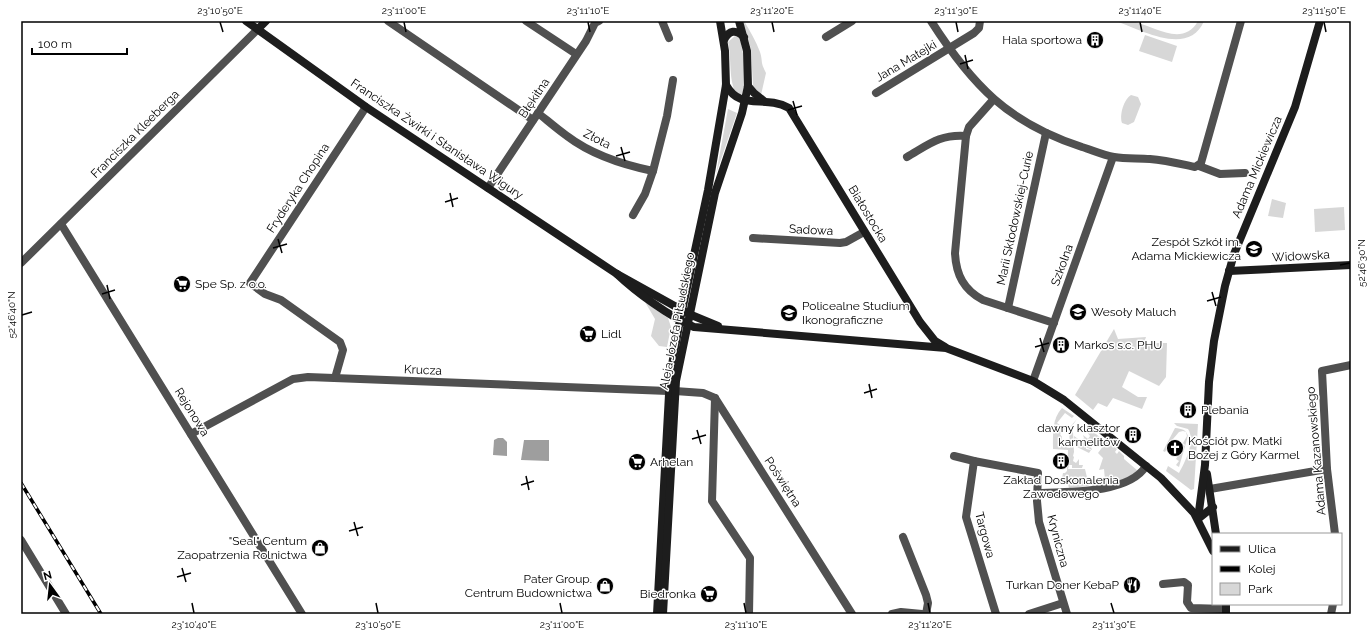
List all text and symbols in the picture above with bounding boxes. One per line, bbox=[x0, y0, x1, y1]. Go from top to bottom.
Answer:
text: 23°10'50"E bbox=[197, 5, 243, 16]
text: 23°11'00"E bbox=[382, 5, 426, 16]
text: 23°11'10"E bbox=[567, 5, 609, 16]
text: 23°11'20"E bbox=[750, 5, 794, 16]
text: 23°11'30"E bbox=[934, 5, 978, 16]
text: 23°11'40"E bbox=[1118, 5, 1162, 16]
text: 23°11'50"E bbox=[1302, 5, 1346, 16]
scale bar bbox=[32, 30, 127, 56]
building icon: Hala sportowa bbox=[1085, 30, 1105, 50]
place label: Hala sportowa bbox=[1002, 33, 1082, 47]
text: 100 m bbox=[38, 37, 72, 51]
street label: Jana Matejki bbox=[873, 37, 939, 85]
street label: Błękitna bbox=[516, 75, 552, 121]
street label: Franciszka Żwirki i Stanisława Wigury bbox=[348, 76, 526, 202]
street label: Franciszka Kleeberga bbox=[88, 87, 182, 181]
street label: Adama Mickiewicza bbox=[1229, 114, 1285, 220]
street label: Złota bbox=[581, 126, 613, 152]
street label: Fryderyka Chopina bbox=[264, 140, 332, 236]
street label: Marii Skłodowskiej-Curie bbox=[994, 150, 1036, 286]
street label: Białostocka bbox=[845, 183, 891, 245]
street label: Sadowa bbox=[788, 222, 834, 238]
place label: Zespół Szkół im. Adama Mickiewicza bbox=[1131, 235, 1241, 263]
school or university icon: Zespół Szkół im. Adama Mickiewicza bbox=[1244, 239, 1264, 259]
text: 52°46'30"N bbox=[1356, 239, 1367, 287]
street label: Szkolna bbox=[1048, 242, 1076, 288]
street label: Widowska bbox=[1272, 247, 1330, 265]
street label: Aleja Józefa Piłsudskiego bbox=[657, 251, 697, 391]
supermarket icon: Spe Sp. z o.o. bbox=[172, 274, 192, 294]
place label: Spe Sp. z o.o. bbox=[195, 277, 267, 291]
text: 52°46'40"N bbox=[6, 291, 17, 339]
place label: Policealne Studium Ikonograficzne bbox=[802, 299, 909, 327]
school or university icon: Wesoły Maluch bbox=[1068, 302, 1088, 322]
school or university icon: Policealne Studium Ikonograficzne bbox=[779, 303, 799, 323]
place label: Wesoły Maluch bbox=[1091, 305, 1176, 319]
supermarket icon: Lidl bbox=[578, 324, 598, 344]
place label: Lidl bbox=[601, 327, 622, 341]
building icon: Markos s.c. PHU bbox=[1051, 335, 1071, 355]
place label: Markos s.c. PHU bbox=[1074, 338, 1162, 352]
street label: Krucza bbox=[404, 362, 442, 378]
street label: Rejonowa bbox=[172, 385, 212, 439]
street label: Adama Kazanowskiego bbox=[1303, 386, 1329, 516]
building icon: Plebania bbox=[1178, 400, 1198, 420]
place label: Plebania bbox=[1201, 403, 1249, 417]
place label: dawny klasztor karmelitów bbox=[1037, 421, 1121, 449]
building icon: dawny klasztor karmelitów bbox=[1123, 425, 1143, 445]
place label: Kościół pw. Matki Bożej z Góry Karmel bbox=[1188, 434, 1300, 462]
church icon: Kościół pw. Matki Bożej z Góry Karmel bbox=[1165, 438, 1185, 458]
building icon: Zakład Doskonalenia Zawodowego bbox=[1051, 451, 1071, 471]
supermarket icon: Arhelan bbox=[627, 452, 647, 472]
street label: Poświętna bbox=[762, 454, 804, 510]
place label: Arhelan bbox=[650, 455, 693, 469]
place label: Zakład Doskonalenia Zawodowego bbox=[1003, 473, 1119, 501]
street label: Targowa bbox=[972, 510, 998, 560]
street label: Kryniczna bbox=[1044, 513, 1072, 569]
legend bbox=[1212, 533, 1342, 605]
place label: "Seal" Centum Zaopatrzenia Rolnictwa bbox=[177, 534, 307, 562]
shop icon: "Seal" Centum Zaopatrzenia Rolnictwa bbox=[310, 538, 330, 558]
text: Ulica bbox=[1248, 542, 1276, 556]
text: Kolej bbox=[1248, 562, 1276, 576]
north arrow bbox=[30, 565, 70, 605]
text: N bbox=[42, 568, 53, 583]
place label: Pater Group. Centrum Budownictwa bbox=[465, 572, 592, 600]
restaurant icon: Turkan Doner KebaP bbox=[1122, 575, 1142, 595]
shop icon: Pater Group. Centrum Budownictwa bbox=[595, 576, 615, 596]
place label: Turkan Doner KebaP bbox=[1006, 578, 1120, 592]
text: Park bbox=[1248, 582, 1273, 596]
supermarket icon: Biedronka bbox=[699, 584, 719, 604]
place label: Biedronka bbox=[640, 587, 696, 601]
text: 23°10'40"E bbox=[171, 619, 217, 630]
text: 23°10'50"E bbox=[355, 619, 401, 630]
text: 23°11'00"E bbox=[540, 619, 584, 630]
text: 23°11'10"E bbox=[725, 619, 767, 630]
text: 23°11'20"E bbox=[908, 619, 952, 630]
text: 23°11'30"E bbox=[1092, 619, 1136, 630]

